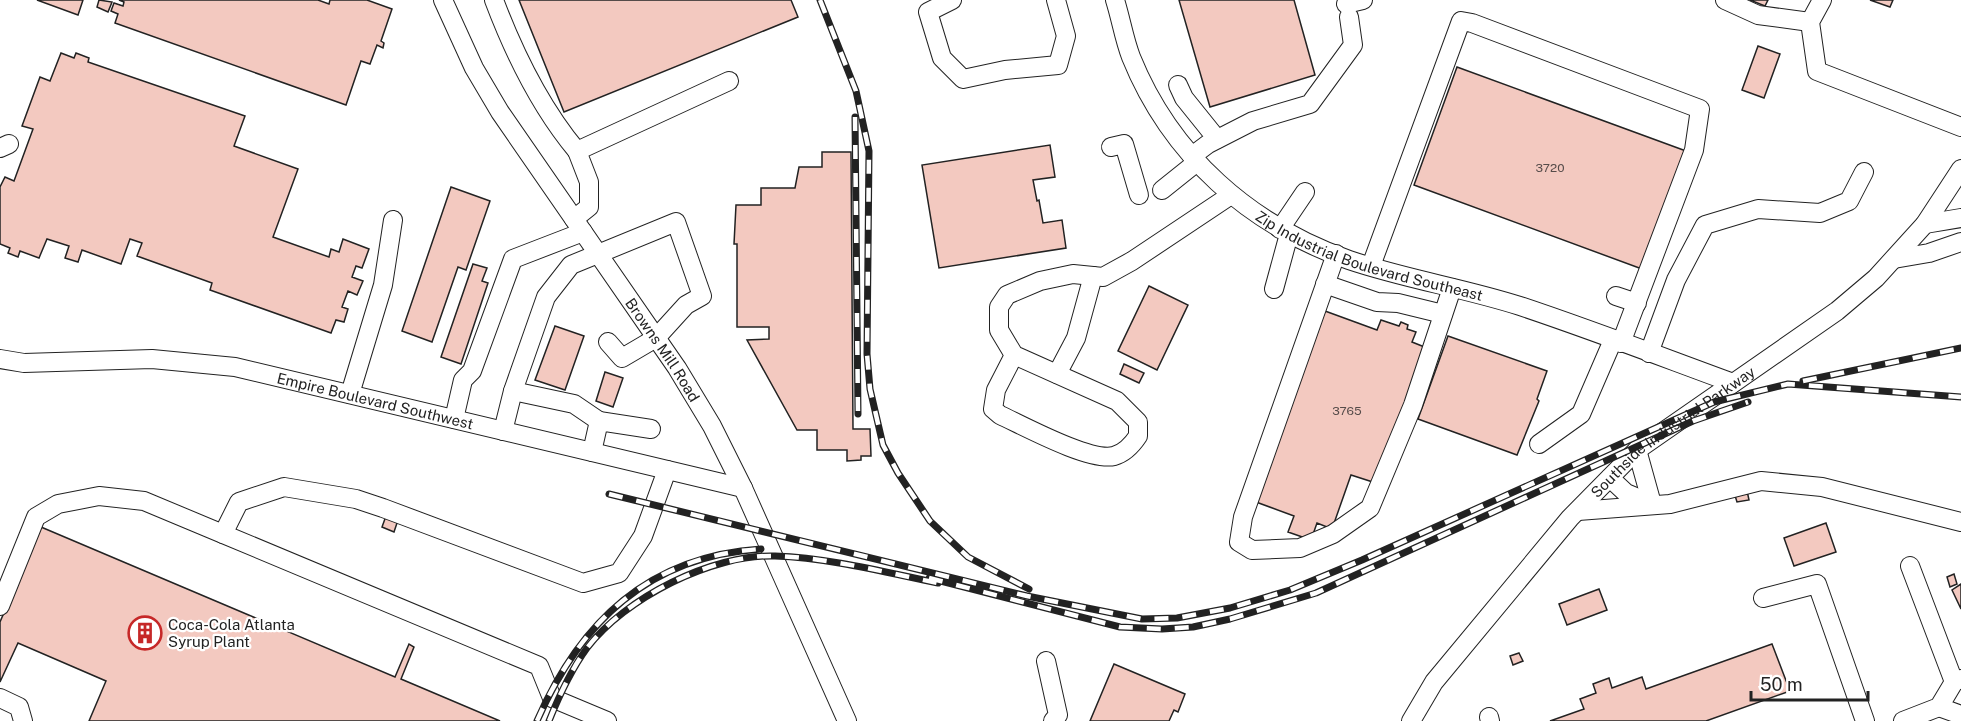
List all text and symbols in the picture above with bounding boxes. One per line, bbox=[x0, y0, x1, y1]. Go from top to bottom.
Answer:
house number: 3720 bbox=[1535, 161, 1565, 175]
street label: Zip Industrial Boulevard Southeast bbox=[1253, 207, 1485, 303]
street label: Browns Mill Road bbox=[623, 294, 704, 404]
street label: Southside Industrial Parkway bbox=[1587, 363, 1758, 501]
street label: Empire Boulevard Southwest bbox=[275, 369, 475, 432]
house number: 3765 bbox=[1332, 404, 1362, 418]
building icon: Coca-Cola Atlanta Syrup Plant bbox=[127, 615, 163, 651]
place label: Coca-Cola Atlanta Syrup Plant bbox=[168, 616, 295, 650]
scale bar bbox=[1751, 664, 1868, 702]
text: 50 m bbox=[1760, 674, 1803, 695]

